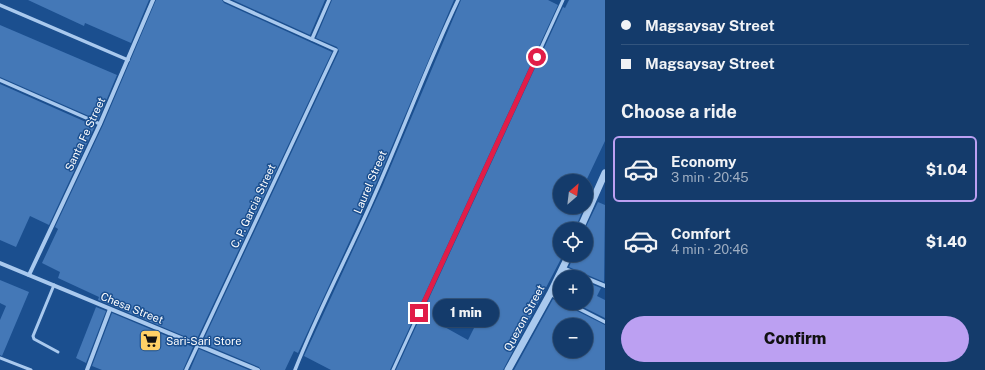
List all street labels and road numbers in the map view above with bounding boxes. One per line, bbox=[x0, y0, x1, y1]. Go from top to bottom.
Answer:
street label: Santa Fe Street bbox=[63, 95, 107, 173]
street label: Laurel Street bbox=[351, 149, 389, 215]
street label: C. P. Garcia Street bbox=[228, 162, 278, 250]
street label: Quezon Street bbox=[501, 283, 547, 353]
street label: Chesa Street bbox=[99, 290, 165, 326]

